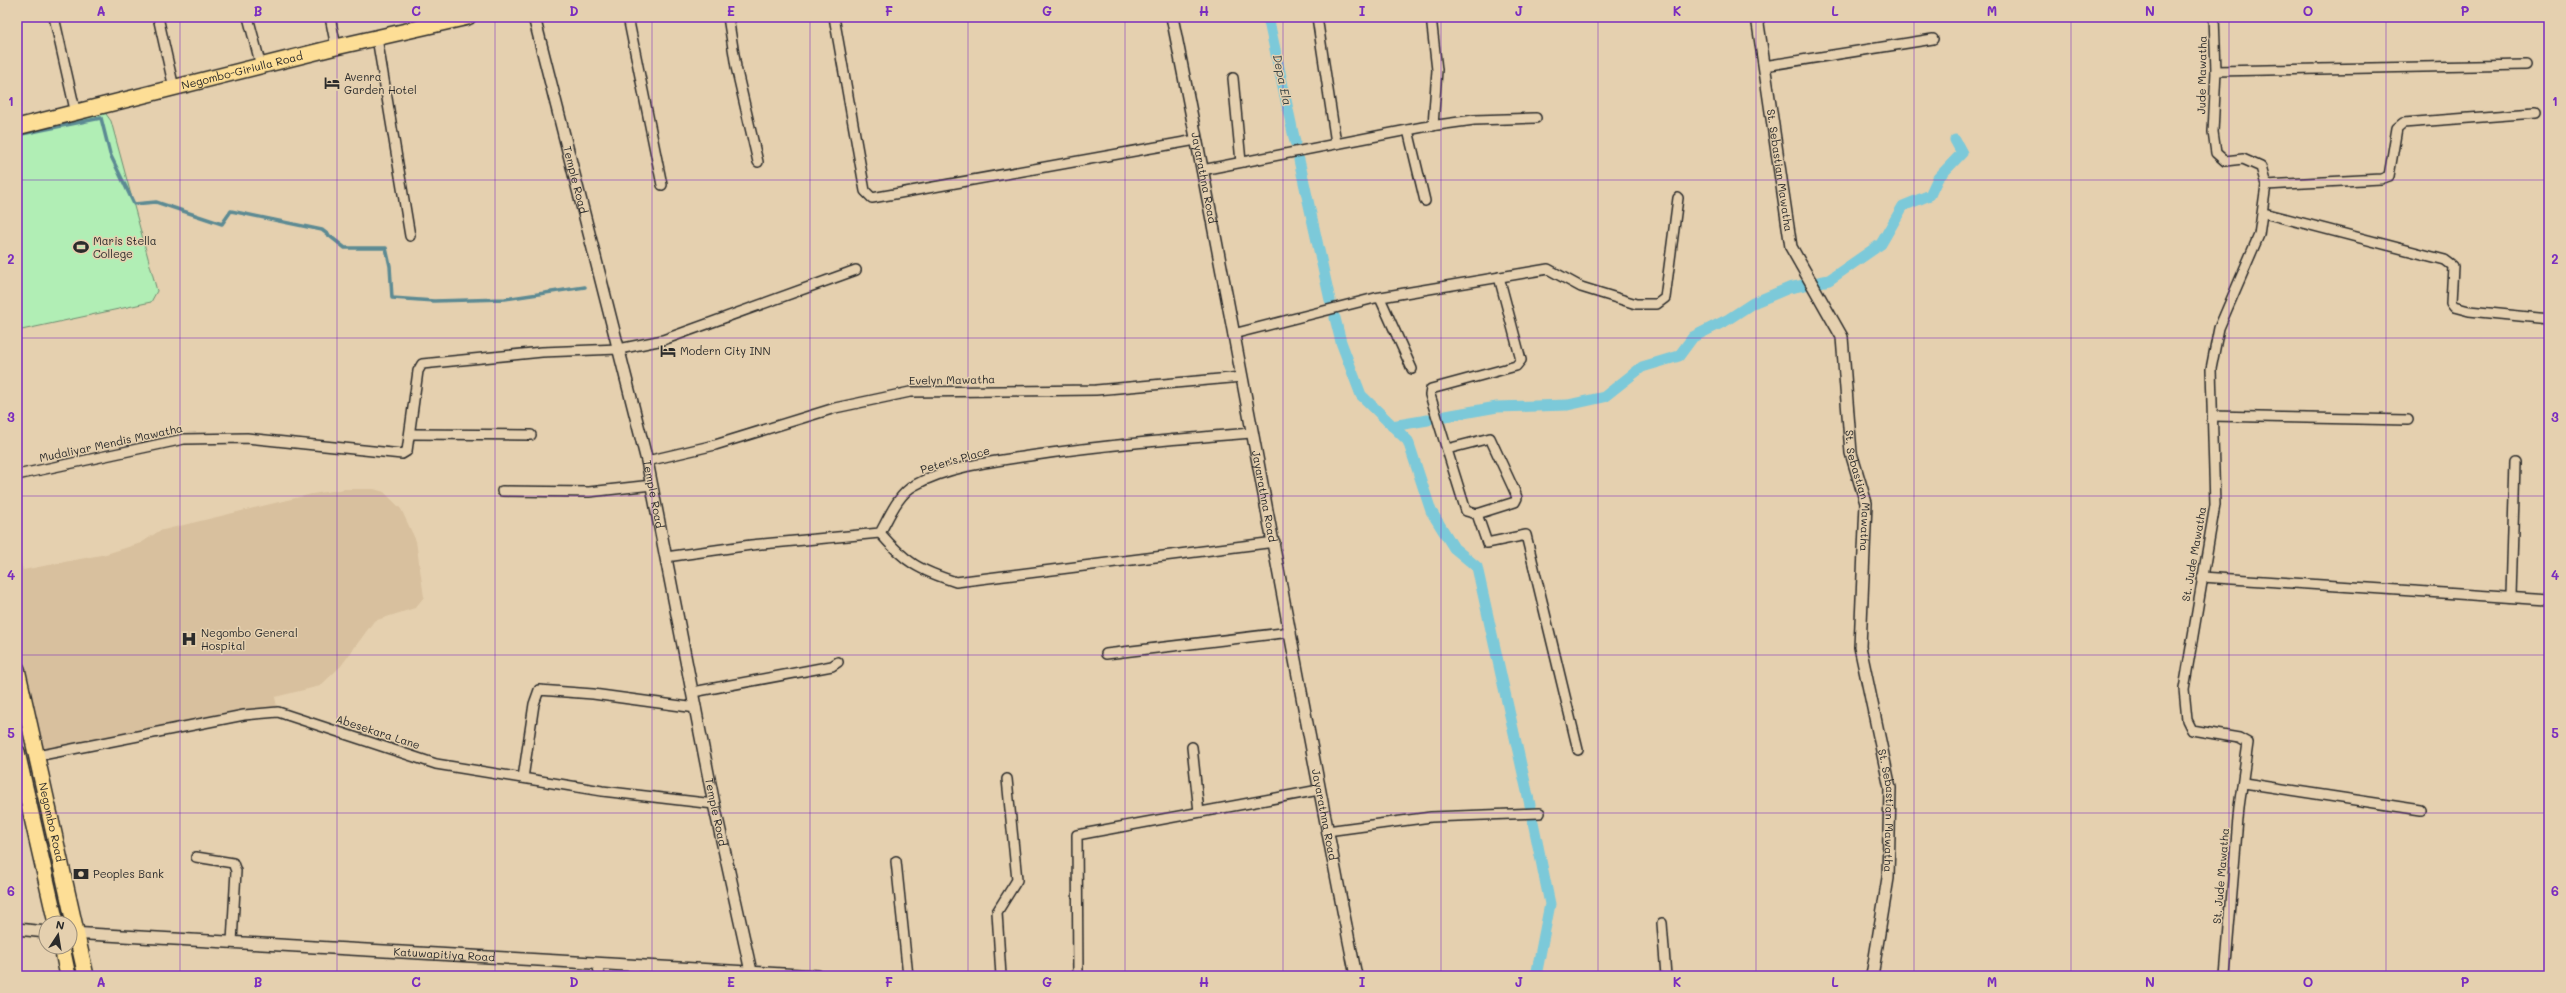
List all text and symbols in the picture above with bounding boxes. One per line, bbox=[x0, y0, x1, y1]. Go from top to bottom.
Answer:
text: A bbox=[96, 2, 106, 19]
text: B bbox=[254, 2, 263, 19]
text: C bbox=[411, 2, 421, 19]
text: D bbox=[569, 2, 579, 19]
text: E bbox=[727, 2, 735, 19]
text: F bbox=[885, 2, 893, 19]
text: G bbox=[1042, 2, 1052, 19]
text: H bbox=[1199, 2, 1209, 19]
text: I bbox=[1359, 2, 1366, 19]
text: J bbox=[1515, 2, 1523, 19]
text: K bbox=[1673, 2, 1682, 19]
text: L bbox=[1831, 2, 1839, 19]
text: M bbox=[1987, 2, 1997, 19]
text: N bbox=[2145, 2, 2155, 19]
text: O bbox=[2303, 2, 2313, 19]
text: P bbox=[2461, 2, 2470, 19]
street label: Jude Mawatha bbox=[2193, 36, 2210, 114]
street label: Negombo-Giriulla Road bbox=[180, 48, 304, 93]
water label: Depa Ela bbox=[1270, 53, 1296, 107]
place label: Avenra Garden Hotel bbox=[344, 69, 417, 97]
hotel icon: Avenra Garden Hotel bbox=[323, 74, 341, 92]
text: 1 bbox=[8, 92, 14, 109]
text: 1 bbox=[2552, 92, 2558, 109]
street label: St. Sebastian Mawatha bbox=[1764, 108, 1797, 233]
street label: Jayarathna Road bbox=[1188, 131, 1221, 225]
street label: Temple Road bbox=[560, 144, 592, 215]
place label: Maris Stella College bbox=[93, 233, 157, 261]
sports icon: Maris Stella College bbox=[72, 238, 90, 256]
text: 2 bbox=[7, 250, 15, 267]
text: 2 bbox=[2551, 250, 2559, 267]
hotel icon: Modern City INN bbox=[659, 342, 677, 360]
place label: Modern City INN bbox=[680, 343, 771, 358]
street label: Evelyn Mawatha bbox=[909, 371, 995, 388]
text: 3 bbox=[7, 408, 15, 425]
text: 3 bbox=[2551, 408, 2559, 425]
street label: Mudaliyar Mendis Mawatha bbox=[38, 420, 184, 465]
street label: St. Sebastian Mawatha bbox=[1842, 429, 1874, 552]
street label: Peter's Place bbox=[918, 442, 992, 477]
street label: Jayarathna Road bbox=[1249, 449, 1281, 543]
street label: Temple Road bbox=[640, 459, 668, 529]
street label: St. Jude Mawatha bbox=[2178, 505, 2209, 603]
text: 4 bbox=[7, 566, 15, 583]
text: 4 bbox=[2551, 566, 2559, 583]
place label: Negombo General Hospital bbox=[201, 625, 298, 653]
hospital icon: Negombo General Hospital bbox=[180, 630, 198, 648]
street label: Abesekara Lane bbox=[334, 711, 422, 752]
text: 5 bbox=[7, 724, 15, 741]
text: 5 bbox=[2551, 724, 2559, 741]
street label: St. Sebastian Mawatha bbox=[1875, 748, 1898, 872]
street label: Jayarathna Road bbox=[1309, 767, 1341, 862]
street label: Temple Road bbox=[702, 777, 731, 847]
street label: Negombo Road bbox=[36, 781, 68, 863]
street label: St. Jude Mawatha bbox=[2209, 827, 2232, 924]
bank icon: Peoples Bank bbox=[72, 865, 90, 883]
place label: Peoples Bank bbox=[93, 866, 164, 881]
text: 6 bbox=[7, 882, 15, 899]
text: 6 bbox=[2551, 882, 2559, 899]
north arrow bbox=[38, 915, 78, 955]
text: N bbox=[55, 917, 66, 933]
street label: Katuwapitiya Road bbox=[393, 944, 496, 964]
text: A bbox=[96, 973, 106, 990]
text: B bbox=[254, 973, 263, 990]
text: C bbox=[411, 973, 421, 990]
text: D bbox=[569, 973, 579, 990]
text: E bbox=[727, 973, 735, 990]
text: F bbox=[885, 973, 893, 990]
text: G bbox=[1042, 973, 1052, 990]
text: H bbox=[1199, 973, 1209, 990]
text: I bbox=[1359, 973, 1366, 990]
text: J bbox=[1515, 973, 1523, 990]
text: K bbox=[1673, 973, 1682, 990]
text: L bbox=[1831, 973, 1839, 990]
text: M bbox=[1987, 973, 1997, 990]
text: N bbox=[2145, 973, 2155, 990]
text: O bbox=[2303, 973, 2313, 990]
text: P bbox=[2461, 973, 2470, 990]

